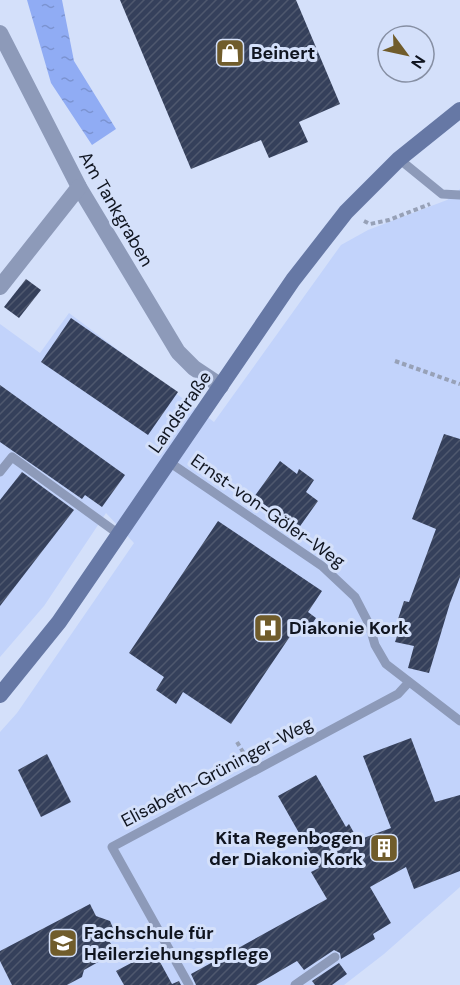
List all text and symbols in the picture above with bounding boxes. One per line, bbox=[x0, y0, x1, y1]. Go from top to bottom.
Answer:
north arrow bbox=[376, 24, 436, 84]
shop icon: Beinert bbox=[214, 37, 246, 69]
place label: Beinert bbox=[251, 41, 315, 65]
text: N bbox=[406, 51, 430, 73]
street label: Am Tankgraben bbox=[73, 147, 159, 271]
street label: Landstraße bbox=[143, 366, 217, 458]
street label: Ernst-von-Göler-Weg bbox=[186, 449, 350, 573]
hospital icon: Diakonie Kork bbox=[252, 612, 284, 644]
place label: Diakonie Kork bbox=[289, 616, 409, 640]
street label: Elisabeth-Grüninger-Weg bbox=[117, 711, 317, 833]
place label: Kita Regenbogen der Diakonie Kork bbox=[209, 826, 364, 871]
building icon: Kita Regenbogen der Diakonie Kork bbox=[368, 832, 400, 864]
place label: Fachschule für Heilerziehungspflege bbox=[84, 921, 269, 966]
school or university icon: Fachschule für Heilerziehungspflege bbox=[47, 927, 79, 959]

